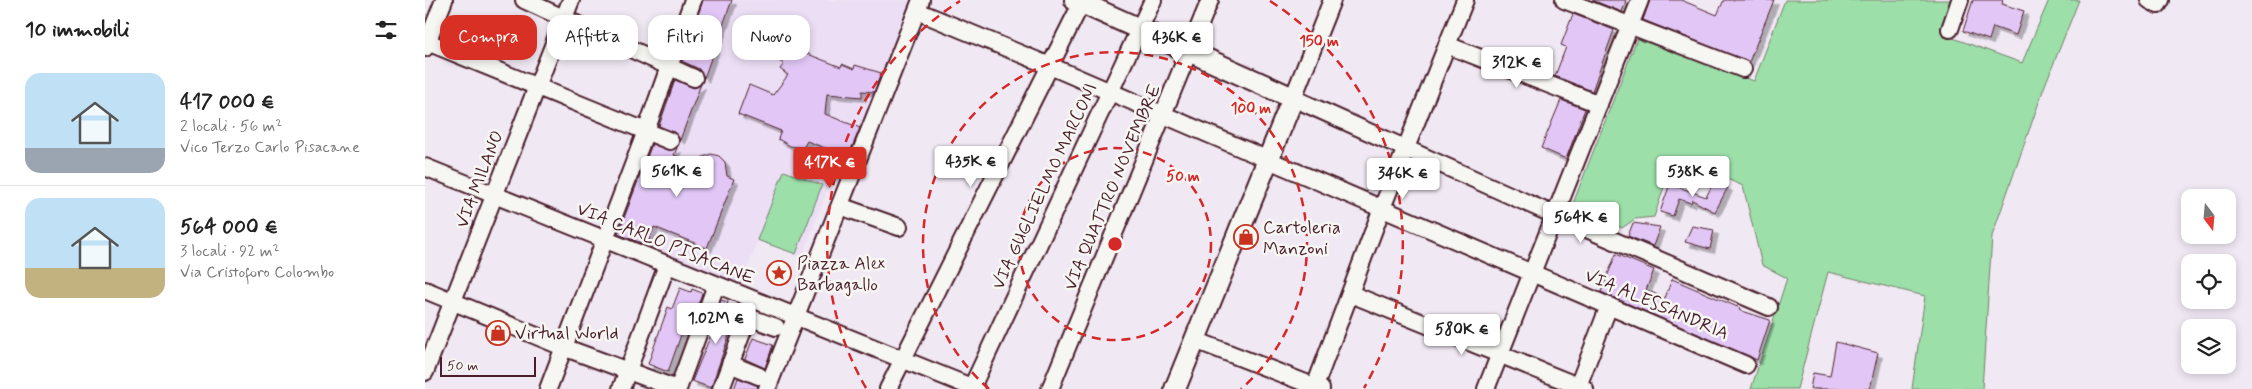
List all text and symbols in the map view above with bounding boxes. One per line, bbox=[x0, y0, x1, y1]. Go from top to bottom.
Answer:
chip: Compra bbox=[440, 15, 537, 60]
chip: Affitta bbox=[547, 15, 638, 60]
chip: Filtri bbox=[648, 15, 722, 60]
chip: Nuovo bbox=[732, 15, 810, 60]
text: 10 immobili bbox=[25, 16, 130, 44]
icon: filters bbox=[372, 16, 400, 44]
pin: 436K € bbox=[1136, 22, 1218, 64]
text: 436K € bbox=[1152, 27, 1202, 48]
text: 150 m bbox=[1299, 32, 1339, 52]
pin: 312K € bbox=[1476, 46, 1558, 89]
text: 312K € bbox=[1492, 52, 1542, 73]
street label: VIA GUGLIELMO MARCONI bbox=[987, 79, 1103, 293]
street label: VIA QUATTRO NOVEMBRE bbox=[1059, 80, 1167, 294]
text: 417 000 € bbox=[180, 88, 274, 116]
icon: home bbox=[65, 93, 125, 153]
text: 100 m bbox=[1231, 99, 1271, 119]
text: 2 locali · 56 m² bbox=[180, 116, 282, 137]
street label: VIA MILANO bbox=[450, 127, 510, 232]
text: Vico Terzo Carlo Pisacane bbox=[180, 137, 360, 158]
pin: 417K € bbox=[789, 146, 871, 189]
pin: 435K € bbox=[930, 146, 1012, 188]
text: 435K € bbox=[945, 151, 997, 172]
text: 417K € bbox=[804, 152, 856, 173]
pin: 561K € bbox=[636, 156, 718, 198]
pin: 538K € bbox=[1652, 156, 1734, 198]
pin: 346K € bbox=[1362, 158, 1444, 200]
text: 561K € bbox=[652, 161, 702, 182]
text: 538K € bbox=[1667, 161, 1719, 182]
text: 346K € bbox=[1378, 163, 1428, 184]
text: 50 m bbox=[1166, 167, 1200, 187]
north arrow bbox=[2181, 189, 2236, 244]
map controls bbox=[2181, 189, 2236, 374]
street label: VIA CARLO PISACANE bbox=[573, 197, 758, 291]
pin: 564K € bbox=[1540, 202, 1622, 244]
text: 564K € bbox=[1554, 207, 1608, 228]
text: 564 000 € bbox=[180, 213, 278, 241]
place label: Cartoleria Manzoni bbox=[1263, 216, 1341, 261]
icon: home bbox=[65, 218, 125, 278]
shop icon: Cartoleria Manzoni bbox=[1233, 224, 1259, 250]
centre of rings bbox=[1106, 235, 1124, 253]
text: 3 locali · 92 m² bbox=[180, 241, 280, 262]
place label: Piazza Alex Barbagallo bbox=[797, 252, 886, 297]
button: locate bbox=[2181, 254, 2236, 309]
place icon: Piazza Alex Barbagallo bbox=[766, 260, 792, 286]
text: Via Cristoforo Colombo bbox=[180, 262, 334, 283]
street label: VIA ALESSANDRIA bbox=[1581, 264, 1732, 346]
pin: 1.02M € bbox=[670, 302, 762, 345]
text: 1.02M € bbox=[688, 308, 744, 329]
pin: 580K € bbox=[1421, 314, 1503, 356]
text: 580K € bbox=[1435, 319, 1489, 340]
button: layers bbox=[2181, 319, 2236, 374]
shop icon: Virtual World bbox=[485, 320, 511, 346]
place label: Virtual World bbox=[515, 322, 619, 346]
scale bar bbox=[440, 354, 536, 377]
text: 50 m bbox=[447, 357, 478, 375]

